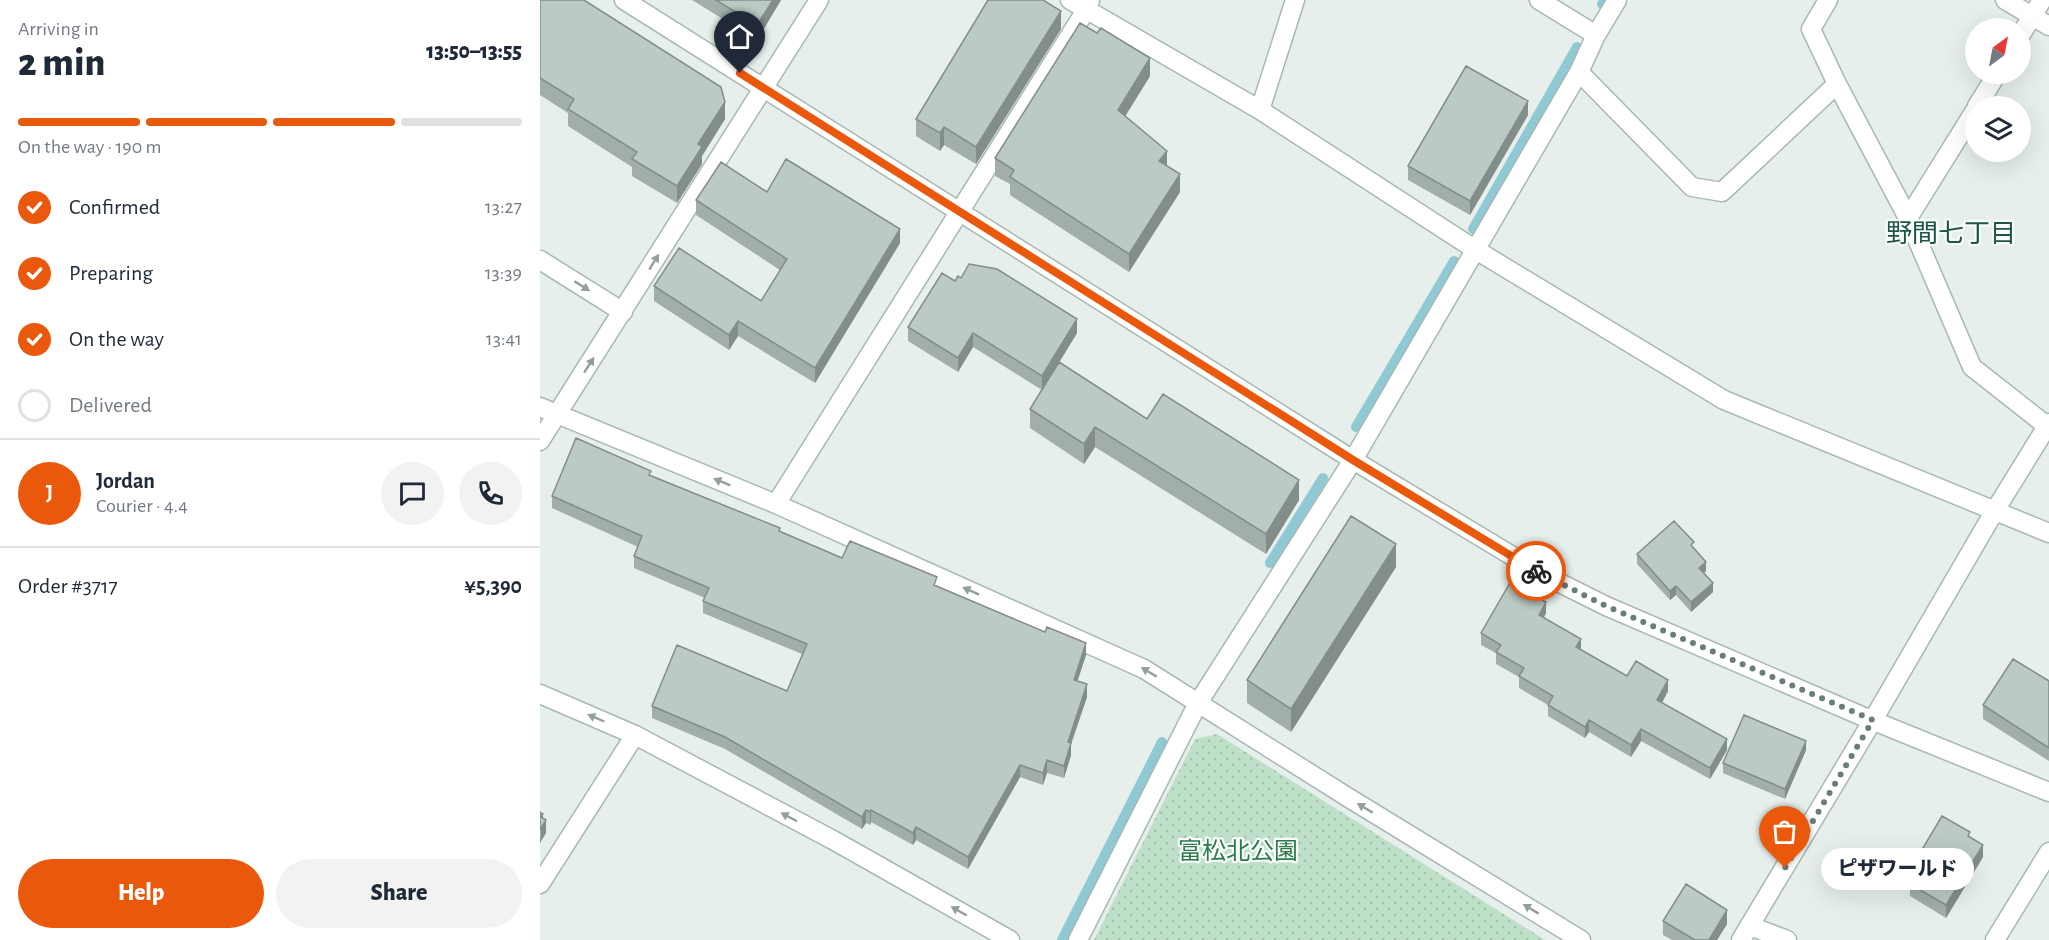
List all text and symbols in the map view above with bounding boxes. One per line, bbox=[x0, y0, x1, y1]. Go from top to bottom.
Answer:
pin bbox=[714, 11, 765, 73]
north arrow bbox=[1965, 18, 2031, 84]
map controls bbox=[1965, 18, 2031, 162]
text: Arriving in bbox=[18, 19, 99, 39]
icon: home bbox=[723, 20, 756, 53]
text: 13:50–13:55 bbox=[426, 40, 522, 62]
text: 2 min bbox=[18, 44, 105, 83]
button: layers bbox=[1965, 96, 2031, 162]
text: On the way · 190 m bbox=[18, 137, 162, 157]
icon: check bbox=[18, 191, 51, 224]
text: Confirmed bbox=[69, 196, 160, 218]
text: 13:27 bbox=[485, 197, 522, 217]
district label: 野間七丁目 bbox=[1886, 220, 2016, 247]
one-way arrow bbox=[649, 254, 660, 270]
icon: check bbox=[18, 257, 51, 290]
text: Preparing bbox=[69, 262, 153, 284]
text: 13:39 bbox=[485, 263, 522, 283]
one-way arrow bbox=[574, 280, 590, 291]
icon: check bbox=[18, 323, 51, 356]
text: On the way bbox=[69, 328, 164, 350]
text: 13:41 bbox=[486, 329, 522, 349]
one-way arrow bbox=[583, 357, 594, 373]
text: Delivered bbox=[69, 394, 152, 416]
button: chat bbox=[381, 462, 444, 525]
button: phone bbox=[459, 462, 522, 525]
text: Jordan bbox=[96, 470, 155, 492]
one-way arrow bbox=[713, 477, 731, 486]
text: J bbox=[46, 482, 53, 504]
text: Courier · 4.4 bbox=[96, 496, 188, 516]
courier bbox=[1506, 541, 1566, 601]
icon: bike bbox=[1520, 555, 1553, 588]
text: Order #3717 bbox=[18, 575, 118, 597]
text: ¥5,390 bbox=[464, 575, 522, 597]
one-way arrow bbox=[963, 587, 980, 596]
one-way arrow bbox=[1140, 667, 1157, 677]
one-way arrow bbox=[588, 714, 605, 723]
one-way arrow bbox=[1357, 802, 1373, 813]
pin bbox=[1759, 806, 1810, 868]
one-way arrow bbox=[780, 812, 797, 822]
icon: bag bbox=[1768, 815, 1801, 848]
park label: 富松北公園 bbox=[1178, 838, 1298, 864]
callout: ピザワールド bbox=[1821, 847, 1974, 889]
button: Help bbox=[18, 859, 264, 928]
button: Share bbox=[276, 859, 522, 928]
text: ピザワールド bbox=[1838, 859, 1958, 879]
one-way arrow bbox=[1523, 904, 1539, 915]
one-way arrow bbox=[950, 906, 967, 916]

